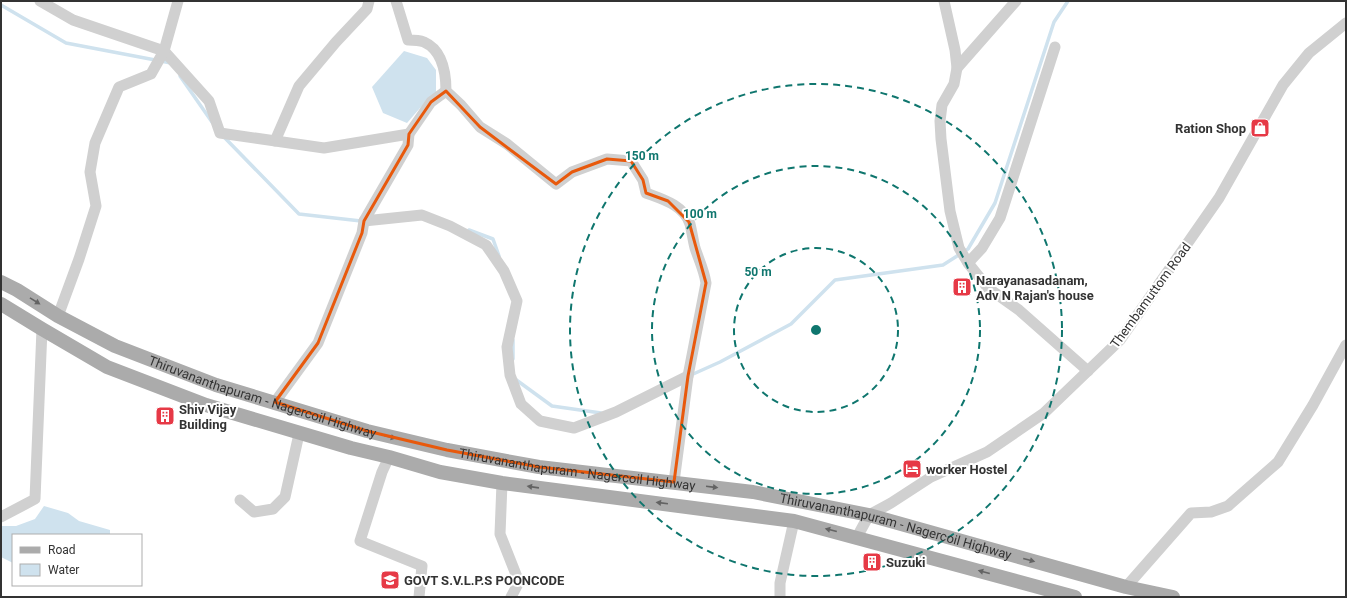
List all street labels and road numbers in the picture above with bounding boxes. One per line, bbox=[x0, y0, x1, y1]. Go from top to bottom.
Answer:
street label: Thembamuttom Road bbox=[1107, 240, 1194, 351]
street label: Thiruvananthapuram - Nagercoil Highway bbox=[146, 353, 378, 441]
street label: Thiruvananthapuram - Nagercoil Highway bbox=[458, 445, 696, 493]
street label: Thiruvananthapuram - Nagercoil Highway bbox=[778, 490, 1013, 563]

